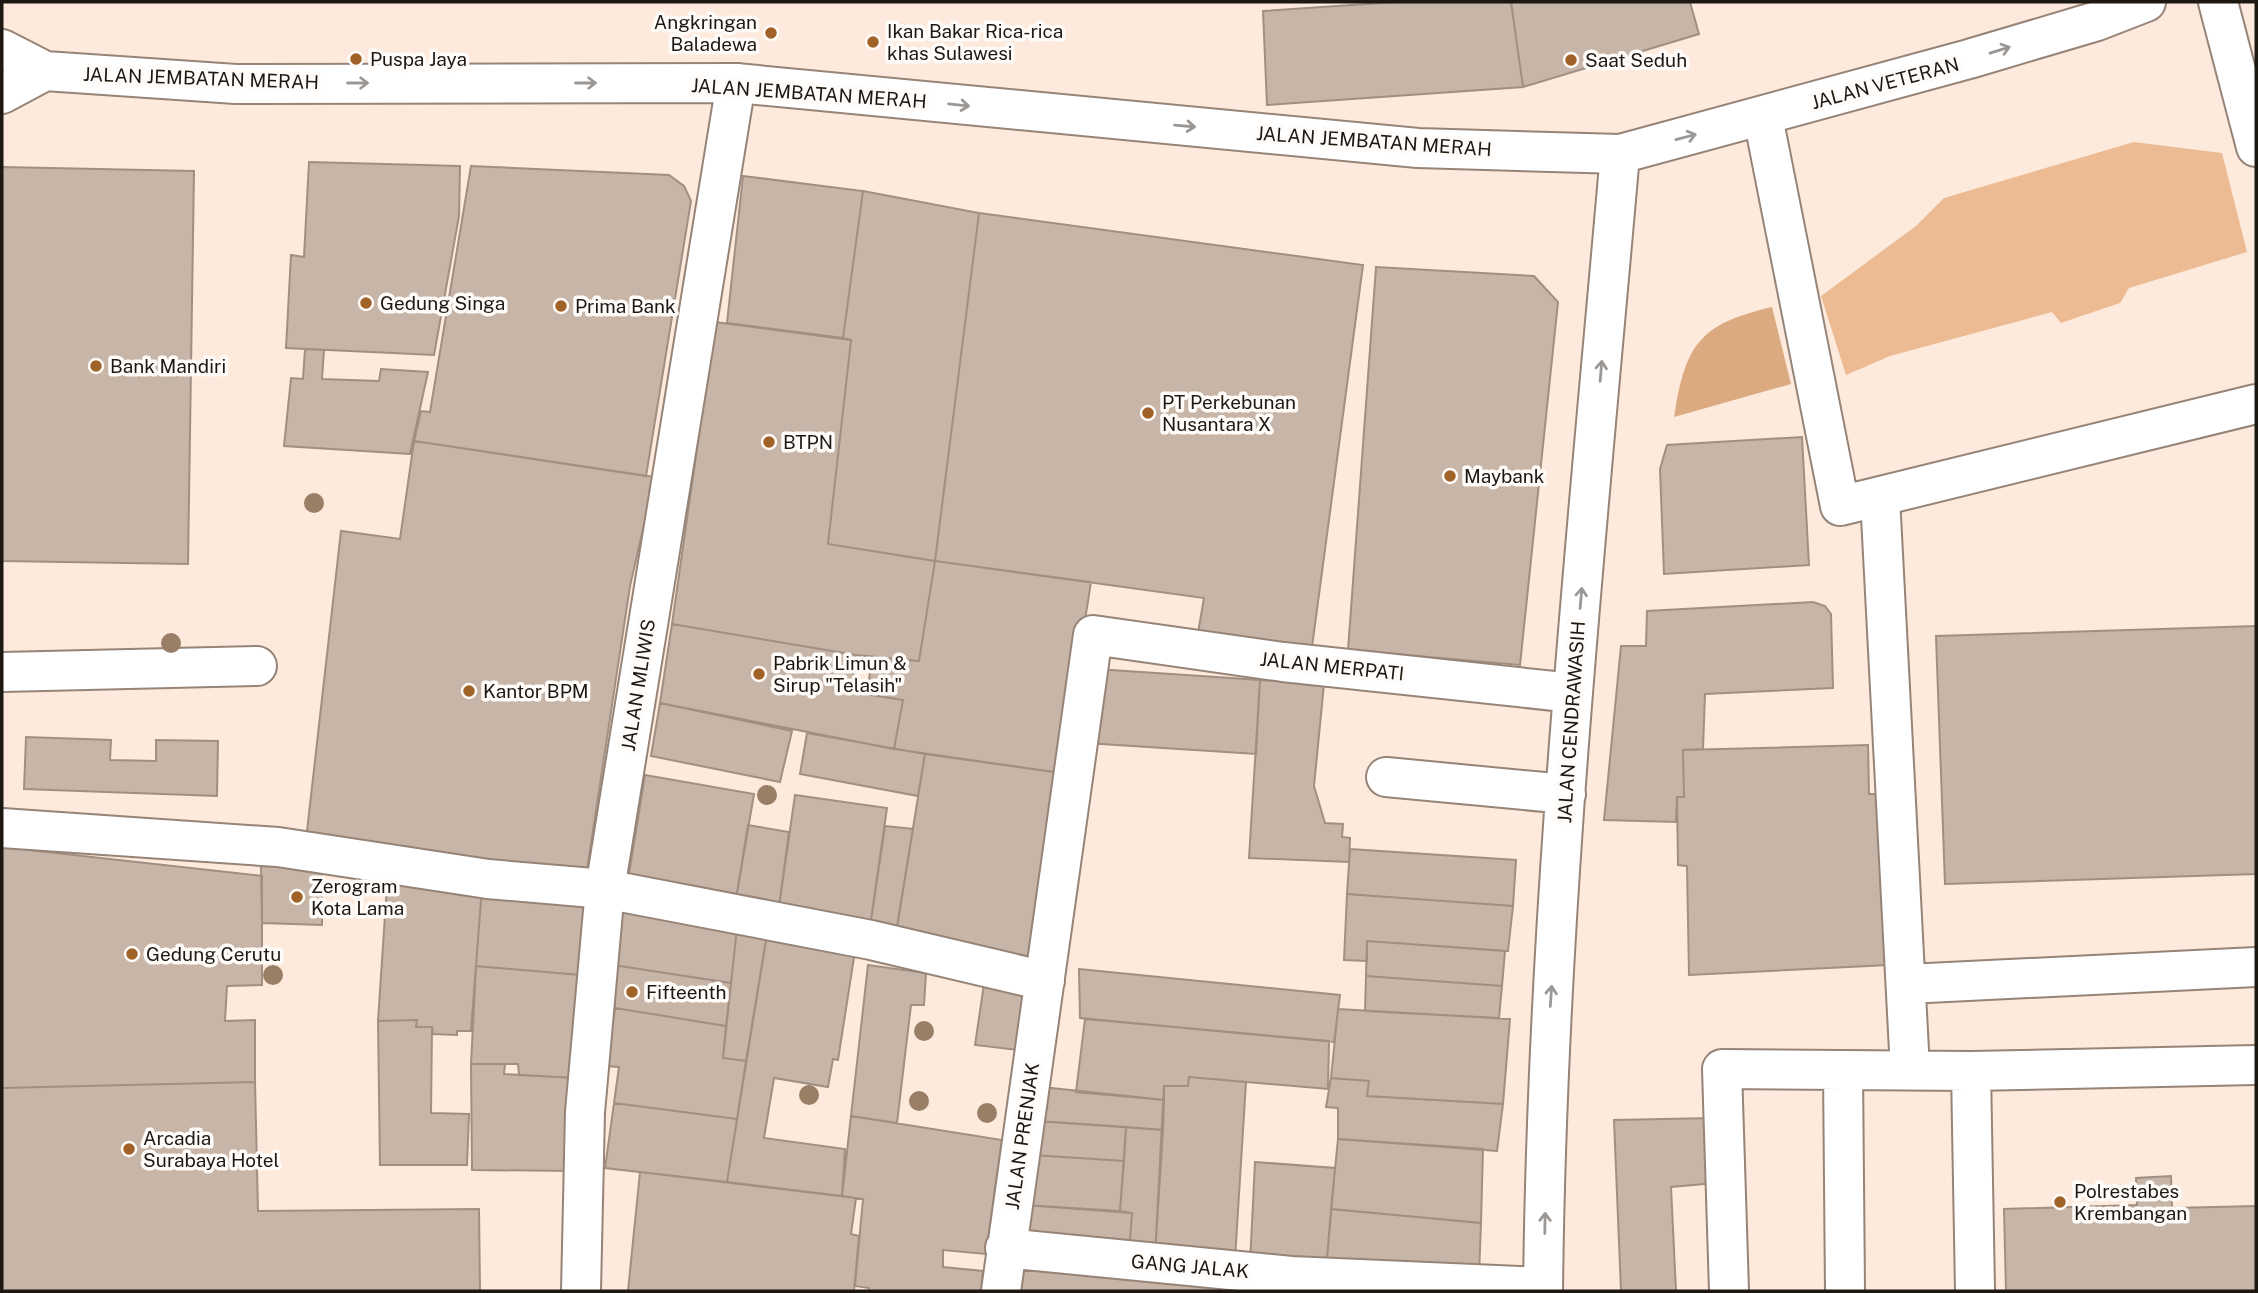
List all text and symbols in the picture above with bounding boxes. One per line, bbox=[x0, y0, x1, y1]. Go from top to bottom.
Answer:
place label: Angkringan Baladewa bbox=[654, 11, 757, 55]
place label: Ikan Bakar Rica-rica khas Sulawesi bbox=[887, 20, 1063, 64]
marker: Angkringan Baladewa bbox=[763, 25, 779, 41]
marker: Ikan Bakar Rica-rica khas Sulawesi bbox=[865, 34, 881, 50]
one-way arrow bbox=[1989, 43, 2011, 56]
place label: Puspa Jaya bbox=[370, 48, 467, 70]
place label: Saat Seduh bbox=[1585, 49, 1687, 71]
marker: Puspa Jaya bbox=[348, 51, 364, 67]
marker: Saat Seduh bbox=[1563, 52, 1579, 68]
street label: JALAN VETERAN bbox=[1809, 53, 1961, 113]
street label: JALAN JEMBATAN MERAH bbox=[83, 63, 319, 93]
street label: JALAN JEMBATAN MERAH bbox=[690, 74, 928, 112]
one-way arrow bbox=[346, 76, 369, 90]
one-way arrow bbox=[574, 76, 597, 90]
one-way arrow bbox=[947, 98, 970, 111]
one-way arrow bbox=[1174, 120, 1196, 133]
street label: JALAN JEMBATAN MERAH bbox=[1255, 122, 1493, 160]
one-way arrow bbox=[1674, 130, 1697, 143]
place label: Gedung Singa bbox=[380, 292, 505, 314]
marker: Gedung Singa bbox=[358, 295, 374, 311]
place label: Prima Bank bbox=[575, 295, 676, 317]
marker: Prima Bank bbox=[553, 298, 569, 314]
place label: Bank Mandiri bbox=[110, 355, 226, 377]
marker: Bank Mandiri bbox=[88, 358, 104, 374]
one-way arrow bbox=[1595, 360, 1608, 383]
place label: PT Perkebunan Nusantara X bbox=[1162, 391, 1296, 435]
marker: PT Perkebunan Nusantara X bbox=[1140, 405, 1156, 421]
place label: BTPN bbox=[783, 431, 833, 453]
marker: BTPN bbox=[761, 434, 777, 450]
place label: Maybank bbox=[1464, 465, 1545, 487]
marker: Maybank bbox=[1442, 468, 1458, 484]
one-way arrow bbox=[1575, 587, 1588, 610]
street label: JALAN MLIWIS bbox=[617, 617, 659, 753]
street label: JALAN CENDRAWASIH bbox=[1553, 620, 1589, 824]
street label: JALAN MERPATI bbox=[1259, 647, 1405, 685]
place label: Pabrik Limun & Sirup "Telasih" bbox=[773, 652, 907, 696]
marker: Pabrik Limun & Sirup "Telasih" bbox=[751, 666, 767, 682]
place label: Kantor BPM bbox=[483, 680, 589, 702]
marker: Kantor BPM bbox=[461, 683, 477, 699]
place label: Zerogram Kota Lama bbox=[311, 875, 404, 919]
marker: Zerogram Kota Lama bbox=[289, 889, 305, 905]
place label: Gedung Cerutu bbox=[146, 943, 281, 965]
marker: Gedung Cerutu bbox=[124, 946, 140, 962]
place label: Fifteenth bbox=[646, 981, 726, 1003]
marker: Fifteenth bbox=[624, 984, 640, 1000]
one-way arrow bbox=[1545, 984, 1558, 1007]
street label: JALAN PRENJAK bbox=[1001, 1061, 1043, 1211]
place label: Arcadia Surabaya Hotel bbox=[143, 1127, 279, 1171]
marker: Arcadia Surabaya Hotel bbox=[121, 1141, 137, 1157]
place label: Polrestabes Krembangan bbox=[2074, 1180, 2187, 1224]
marker: Polrestabes Krembangan bbox=[2052, 1194, 2068, 1210]
one-way arrow bbox=[1538, 1212, 1551, 1235]
street label: GANG JALAK bbox=[1130, 1250, 1250, 1282]

